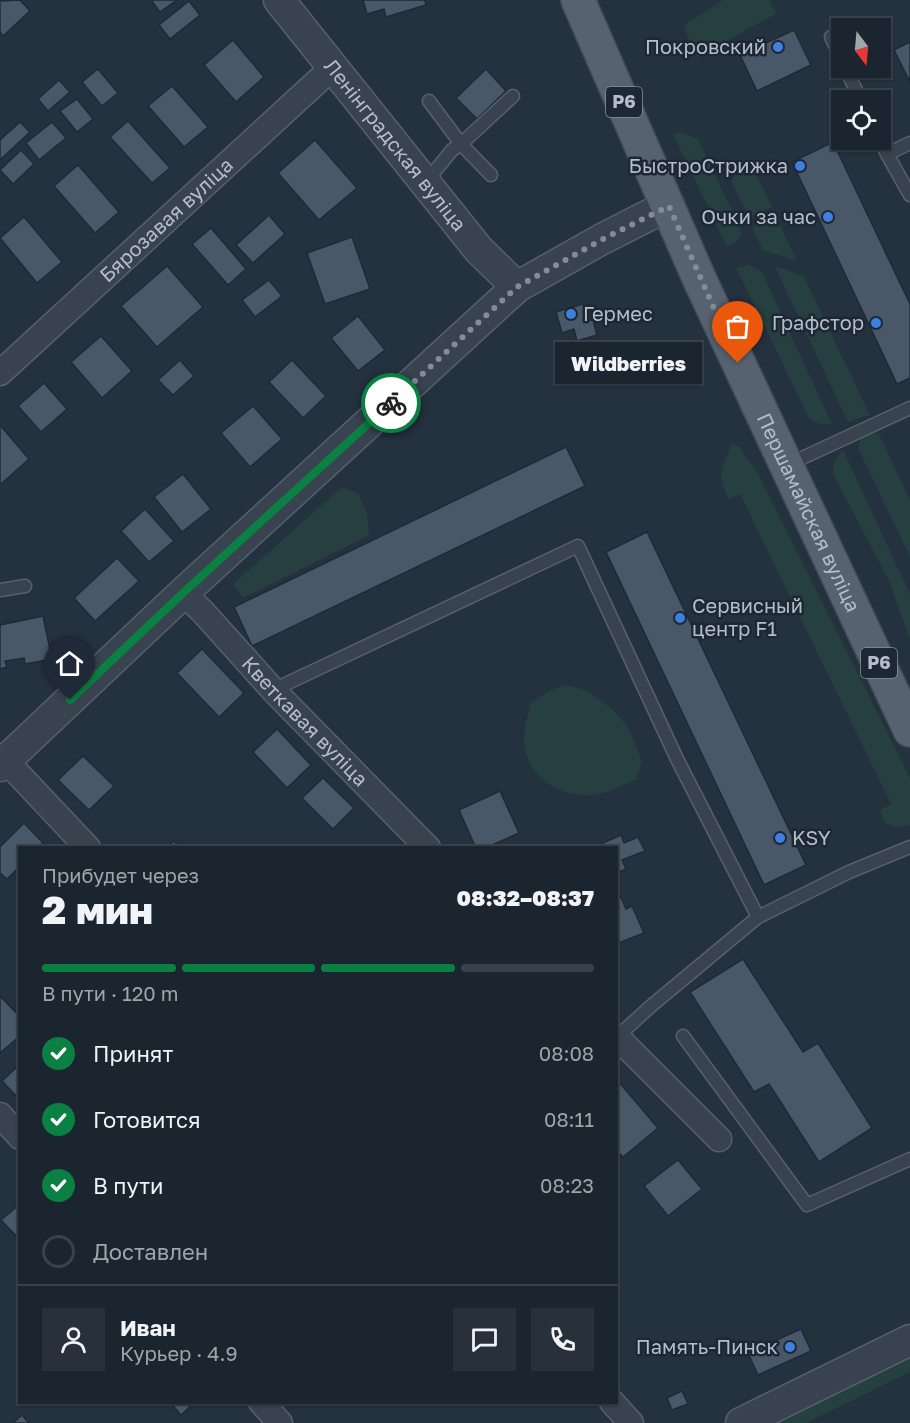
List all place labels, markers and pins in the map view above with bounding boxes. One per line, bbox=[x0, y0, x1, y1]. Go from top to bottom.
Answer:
place label: Покровский bbox=[645, 34, 766, 58]
marker: Покровский bbox=[771, 40, 785, 54]
place label: БыстроСтрижка bbox=[629, 153, 788, 177]
marker: БыстроСтрижка bbox=[793, 159, 807, 173]
place label: Очки за час bbox=[701, 204, 816, 228]
marker: Очки за час bbox=[821, 210, 835, 224]
place label: Гермес bbox=[583, 301, 653, 325]
pin bbox=[712, 301, 763, 363]
marker: Гермес bbox=[564, 307, 578, 321]
place label: Графстор bbox=[772, 310, 864, 334]
marker: Графстор bbox=[869, 316, 883, 330]
callout: Wildberries bbox=[555, 342, 702, 384]
place label: Сервисный центр F1 bbox=[692, 593, 803, 640]
marker: Сервисный центр F1 bbox=[673, 611, 687, 625]
pin bbox=[44, 638, 95, 700]
place label: KSY bbox=[792, 825, 831, 849]
marker: KSY bbox=[773, 831, 787, 845]
place label: Память-Пинск bbox=[636, 1334, 778, 1358]
marker: Память-Пинск bbox=[783, 1340, 797, 1354]

